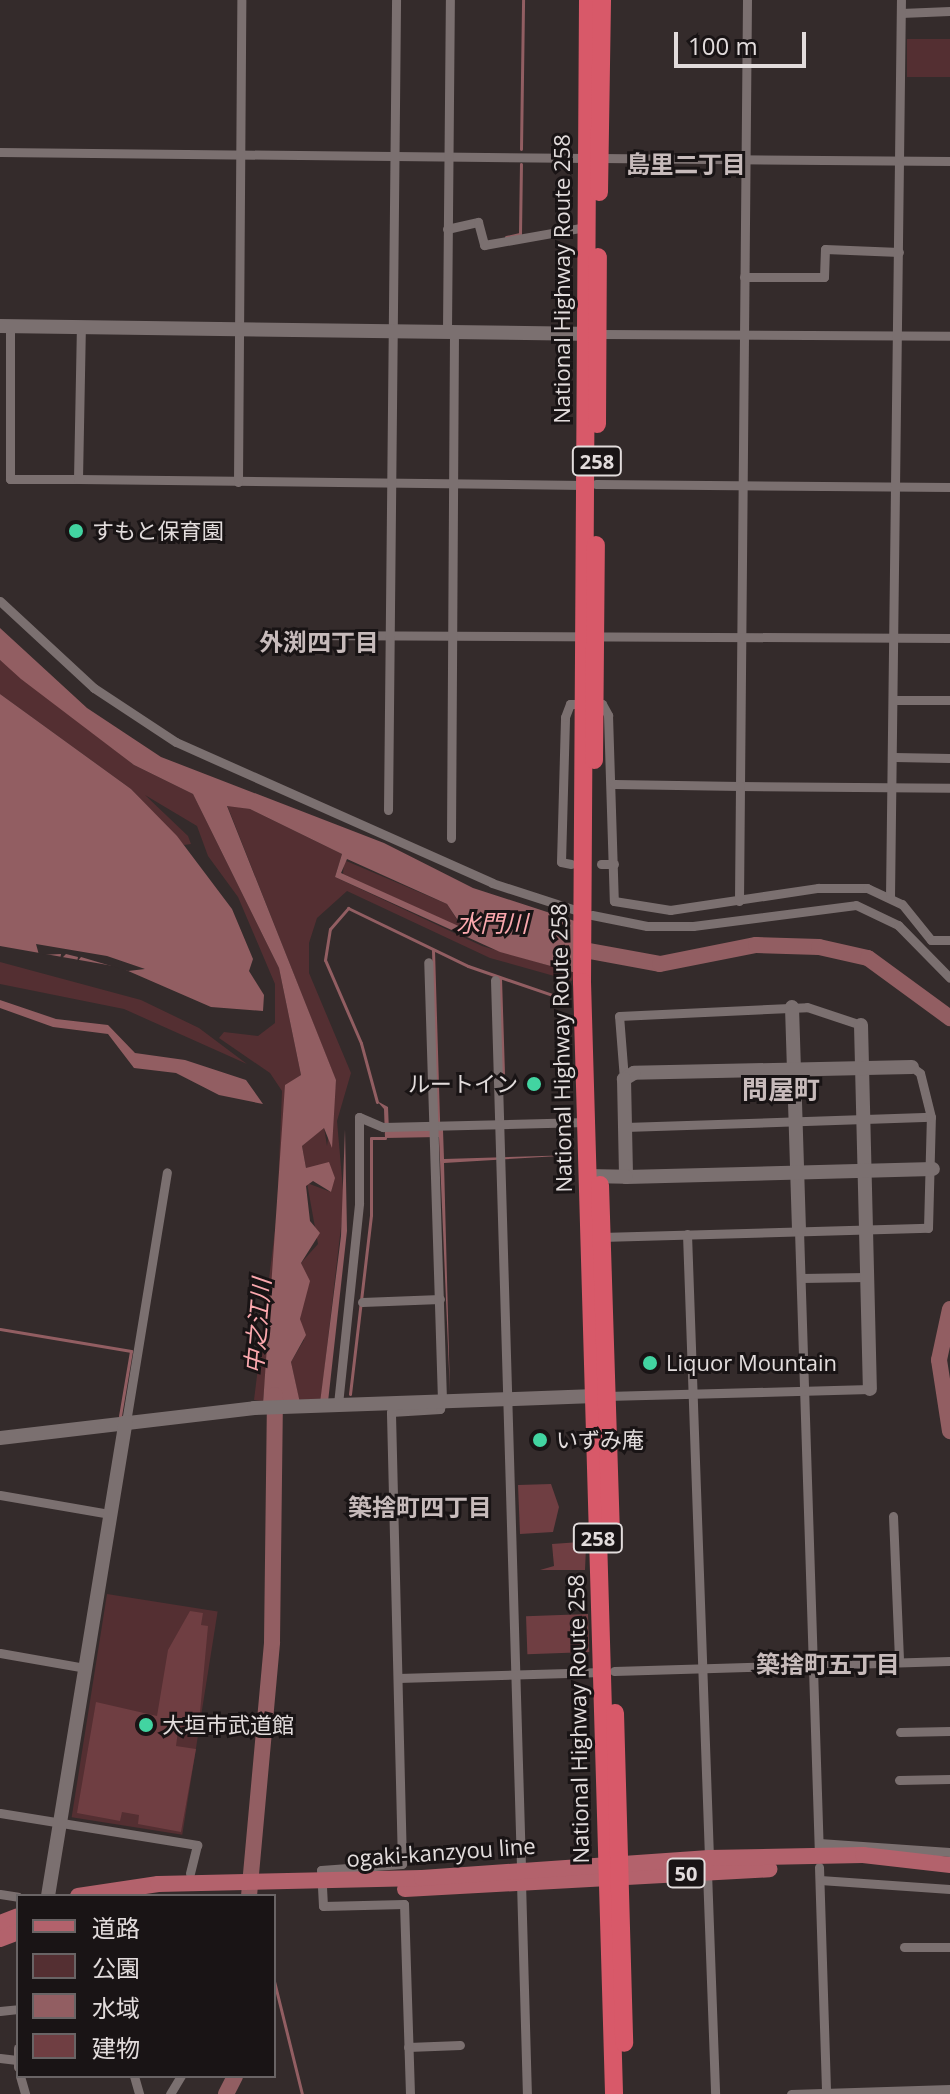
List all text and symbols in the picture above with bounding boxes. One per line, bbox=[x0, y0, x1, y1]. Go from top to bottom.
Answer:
scale bar bbox=[678, 16, 810, 66]
text: 100 m bbox=[688, 29, 758, 62]
street label: National Highway Route 258 bbox=[549, 134, 575, 424]
district label: 島里二丁目 bbox=[626, 150, 746, 178]
road number: 258 bbox=[571, 445, 623, 477]
place label: すもと保育園 bbox=[92, 518, 224, 544]
marker: すもと保育園 bbox=[67, 522, 85, 540]
district label: 外渕四丁目 bbox=[259, 628, 379, 656]
street label: National Highway Route 258 bbox=[545, 903, 577, 1193]
water label: 水門川 bbox=[456, 909, 528, 937]
place label: ルートイン bbox=[408, 1071, 518, 1097]
district label: 問屋町 bbox=[742, 1074, 820, 1106]
marker: ルートイン bbox=[525, 1075, 543, 1093]
water label: 中之江川 bbox=[238, 1277, 276, 1375]
place label: Liquor Mountain bbox=[666, 1350, 837, 1376]
marker: Liquor Mountain bbox=[641, 1354, 659, 1372]
place label: いずみ庵 bbox=[556, 1427, 644, 1453]
marker: いずみ庵 bbox=[531, 1431, 549, 1449]
district label: 築捨町四丁目 bbox=[348, 1493, 492, 1521]
road number: 258 bbox=[572, 1522, 624, 1554]
street label: National Highway Route 258 bbox=[562, 1574, 594, 1864]
district label: 築捨町五丁目 bbox=[756, 1650, 900, 1678]
place label: 大垣市武道館 bbox=[162, 1712, 294, 1738]
marker: 大垣市武道館 bbox=[137, 1716, 155, 1734]
street label: ogaki-kanzyou line bbox=[346, 1832, 536, 1872]
road number: 50 bbox=[666, 1857, 706, 1889]
legend bbox=[16, 1894, 276, 2078]
text: 道路 bbox=[92, 1911, 140, 1944]
text: 公園 bbox=[92, 1951, 140, 1984]
text: 水域 bbox=[92, 1991, 140, 2024]
text: 建物 bbox=[92, 2031, 140, 2064]

